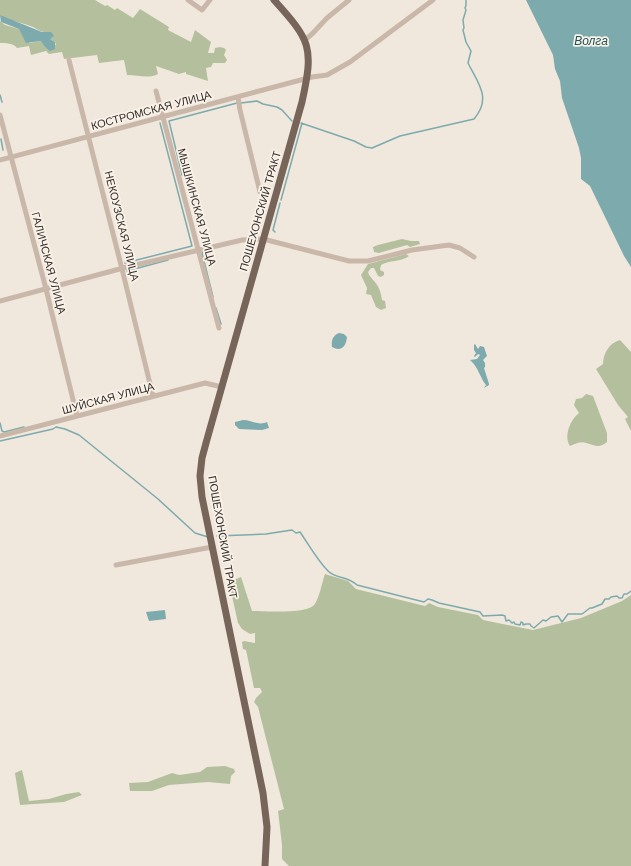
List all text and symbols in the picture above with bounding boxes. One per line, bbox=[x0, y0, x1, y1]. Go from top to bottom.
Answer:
water label: Волга bbox=[574, 34, 608, 48]
street label: КОСТРОМСКАЯ УЛИЦА bbox=[90, 88, 213, 132]
street label: МЫШКИНСКАЯ УЛИЦА bbox=[176, 147, 219, 268]
street label: ПОШЕХОНСКИЙ ТРАКТ bbox=[237, 149, 283, 272]
street label: НЕКОУЗСКАЯ УЛИЦА bbox=[103, 170, 142, 283]
street label: ГАЛИЧСКАЯ УЛИЦА bbox=[30, 211, 69, 316]
street label: ШУЙСКАЯ УЛИЦА bbox=[61, 380, 156, 416]
street label: ПОШЕХОНСКИЙ ТРАКТ bbox=[206, 475, 240, 600]

